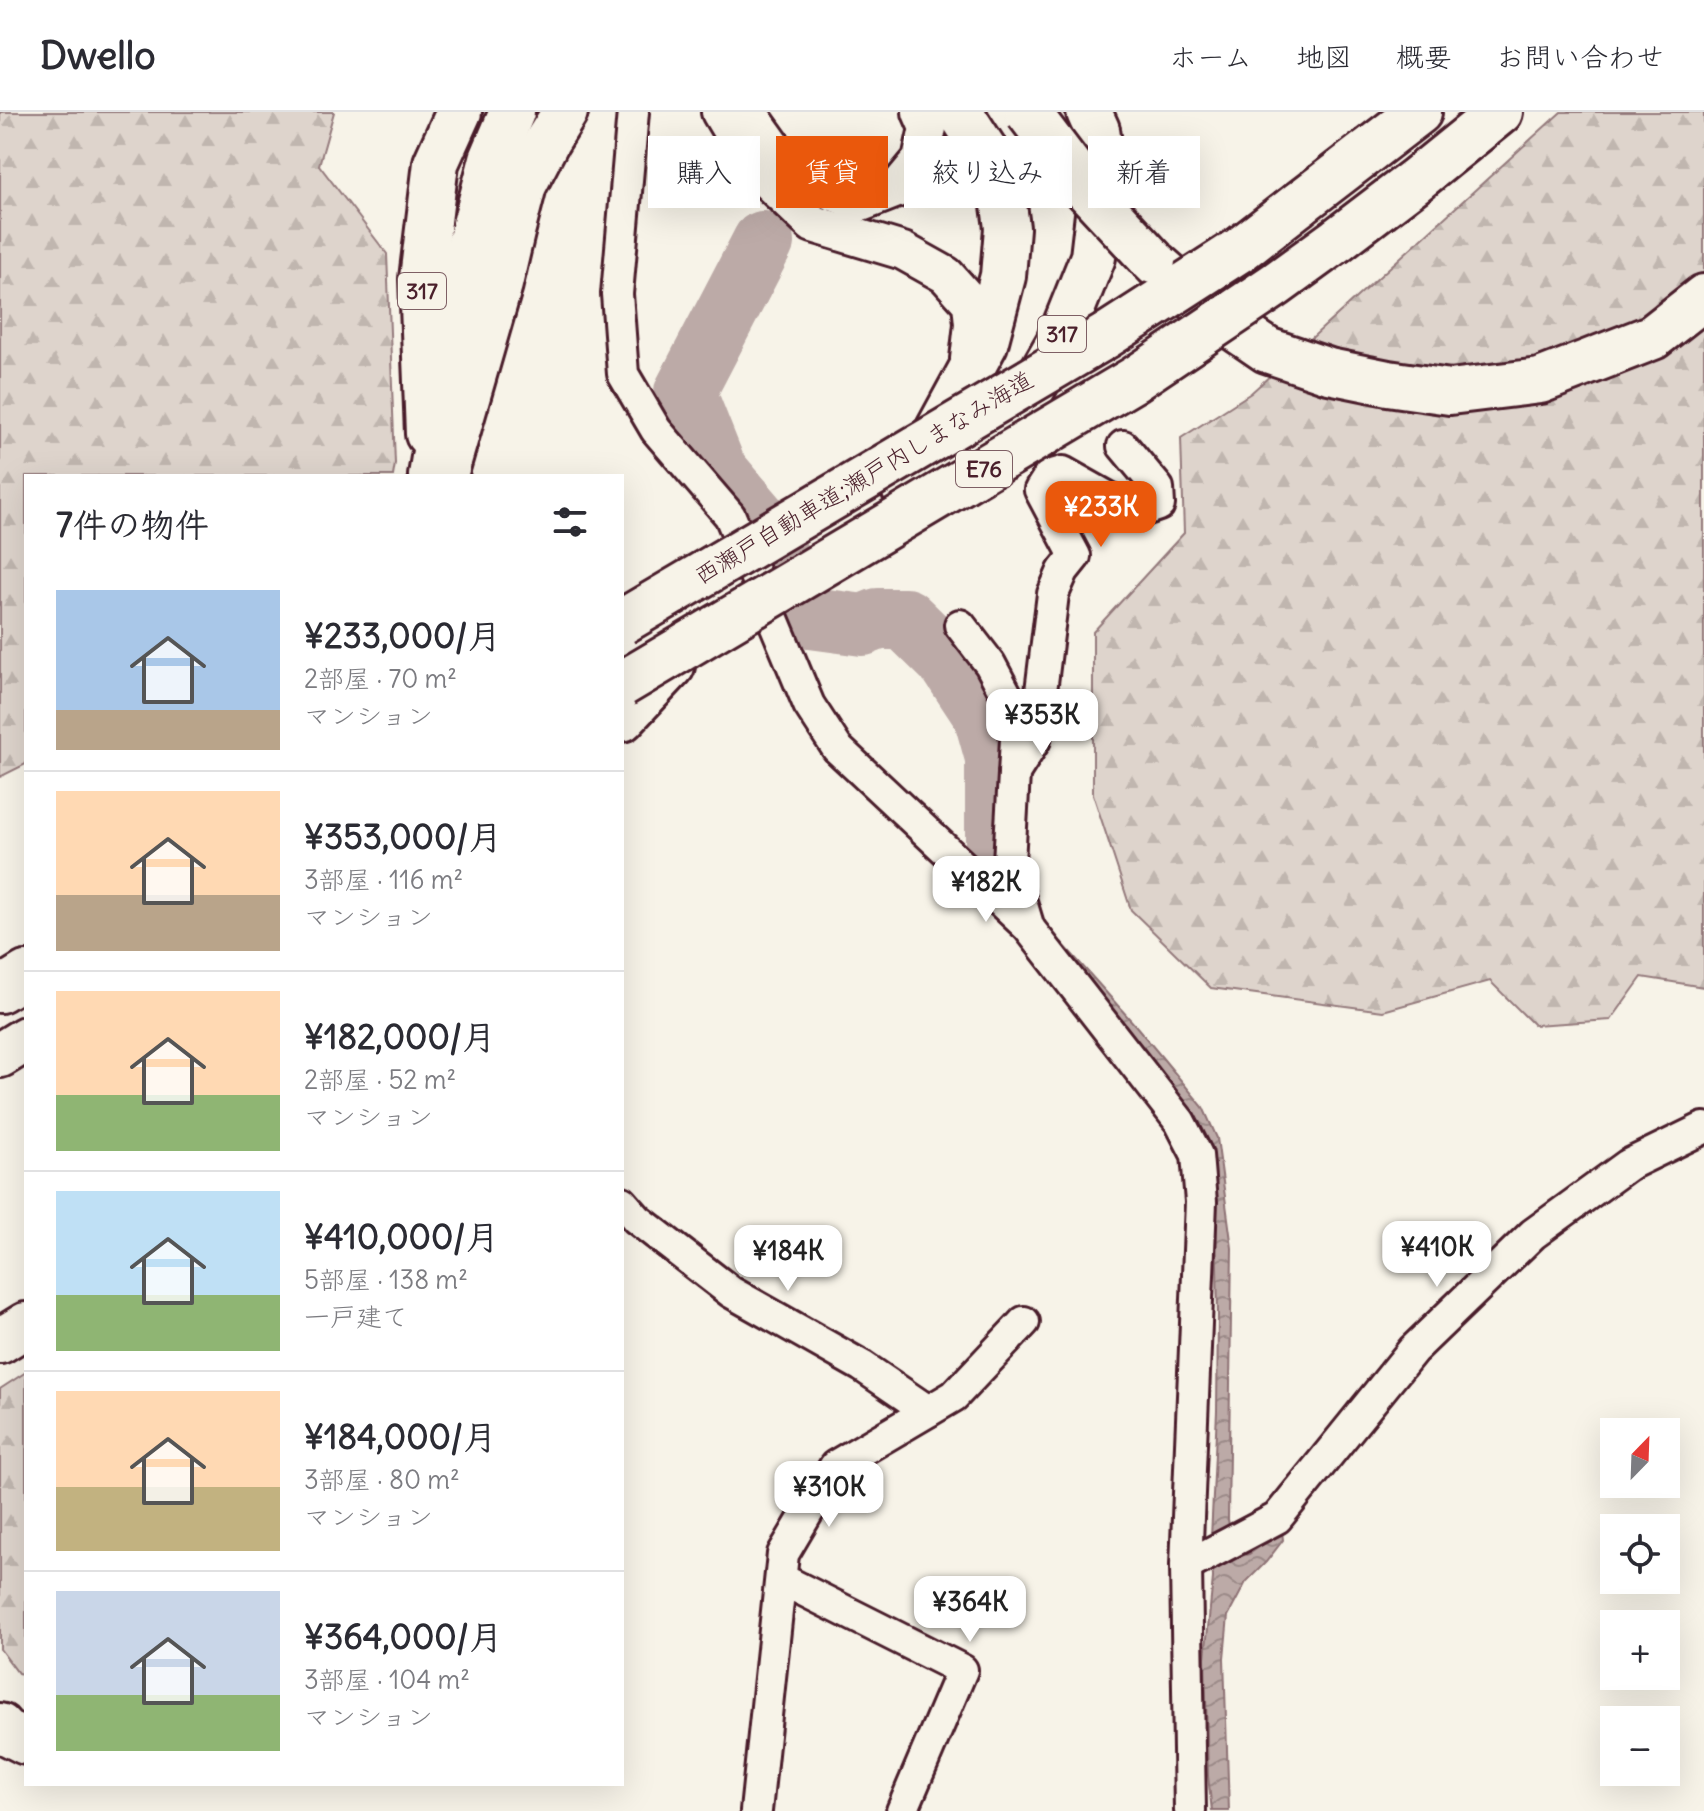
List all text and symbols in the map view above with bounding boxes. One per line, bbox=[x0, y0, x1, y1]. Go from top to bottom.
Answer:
text: Dwello bbox=[40, 32, 156, 79]
text: ホーム bbox=[1169, 39, 1252, 75]
text: 地図 bbox=[1296, 39, 1352, 75]
text: 概要 bbox=[1396, 39, 1452, 75]
text: お問い合わせ bbox=[1496, 39, 1664, 75]
chip: 購入 bbox=[648, 136, 760, 208]
chip: 賃貸 bbox=[776, 136, 888, 208]
chip: 絞り込み bbox=[904, 136, 1072, 208]
chip: 新着 bbox=[1088, 136, 1200, 208]
road number: 317 bbox=[398, 273, 446, 309]
road number: 317 bbox=[1038, 316, 1086, 352]
street label: 西瀬戸自動車道;瀬戸内しまなみ海道 bbox=[689, 364, 1038, 590]
road number: E76 bbox=[956, 451, 1012, 487]
pin: ¥233K bbox=[1045, 481, 1157, 549]
text: ¥233K bbox=[1063, 490, 1139, 523]
icon: filters bbox=[548, 500, 592, 544]
text: 7件の物件 bbox=[56, 503, 209, 546]
text: ¥233,000/月 bbox=[304, 614, 501, 657]
icon: home bbox=[120, 622, 216, 718]
text: 2部屋 · 70 m² bbox=[304, 662, 457, 695]
pin: ¥353K bbox=[986, 689, 1098, 757]
text: ¥353K bbox=[1004, 698, 1080, 731]
text: マンション bbox=[304, 699, 433, 732]
text: ¥353,000/月 bbox=[304, 815, 502, 858]
icon: home bbox=[120, 823, 216, 919]
pin: ¥182K bbox=[930, 856, 1042, 924]
text: 3部屋 · 116 m² bbox=[304, 863, 463, 896]
text: ¥182K bbox=[951, 865, 1021, 898]
text: マンション bbox=[304, 900, 433, 933]
text: ¥182,000/月 bbox=[304, 1015, 496, 1058]
icon: home bbox=[120, 1023, 216, 1119]
text: 2部屋 · 52 m² bbox=[304, 1063, 456, 1096]
text: マンション bbox=[304, 1100, 433, 1133]
text: ¥410,000/月 bbox=[304, 1215, 499, 1258]
pin: ¥410K bbox=[1381, 1221, 1493, 1289]
icon: home bbox=[120, 1223, 216, 1319]
pin: ¥184K bbox=[732, 1225, 844, 1293]
text: ¥410K bbox=[1400, 1230, 1474, 1263]
text: ¥184K bbox=[752, 1234, 824, 1267]
text: 5部屋 · 138 m² bbox=[304, 1263, 468, 1296]
text: 一戸建て bbox=[304, 1300, 408, 1333]
text: ¥184,000/月 bbox=[304, 1415, 497, 1458]
north arrow bbox=[1600, 1418, 1680, 1498]
map controls bbox=[1600, 1418, 1680, 1786]
icon: home bbox=[120, 1423, 216, 1519]
pin: ¥310K bbox=[773, 1461, 885, 1529]
text: 3部屋 · 80 m² bbox=[304, 1463, 460, 1496]
text: ¥310K bbox=[792, 1470, 866, 1503]
text: マンション bbox=[304, 1500, 433, 1533]
button: locate bbox=[1600, 1514, 1680, 1594]
pin: ¥364K bbox=[914, 1576, 1026, 1644]
text: ¥364K bbox=[932, 1585, 1008, 1618]
button: + bbox=[1600, 1610, 1680, 1690]
text: ¥364,000/月 bbox=[304, 1615, 503, 1658]
icon: home bbox=[120, 1623, 216, 1719]
text: 3部屋 · 104 m² bbox=[304, 1663, 470, 1696]
text: マンション bbox=[304, 1700, 433, 1733]
button: − bbox=[1600, 1706, 1680, 1786]

